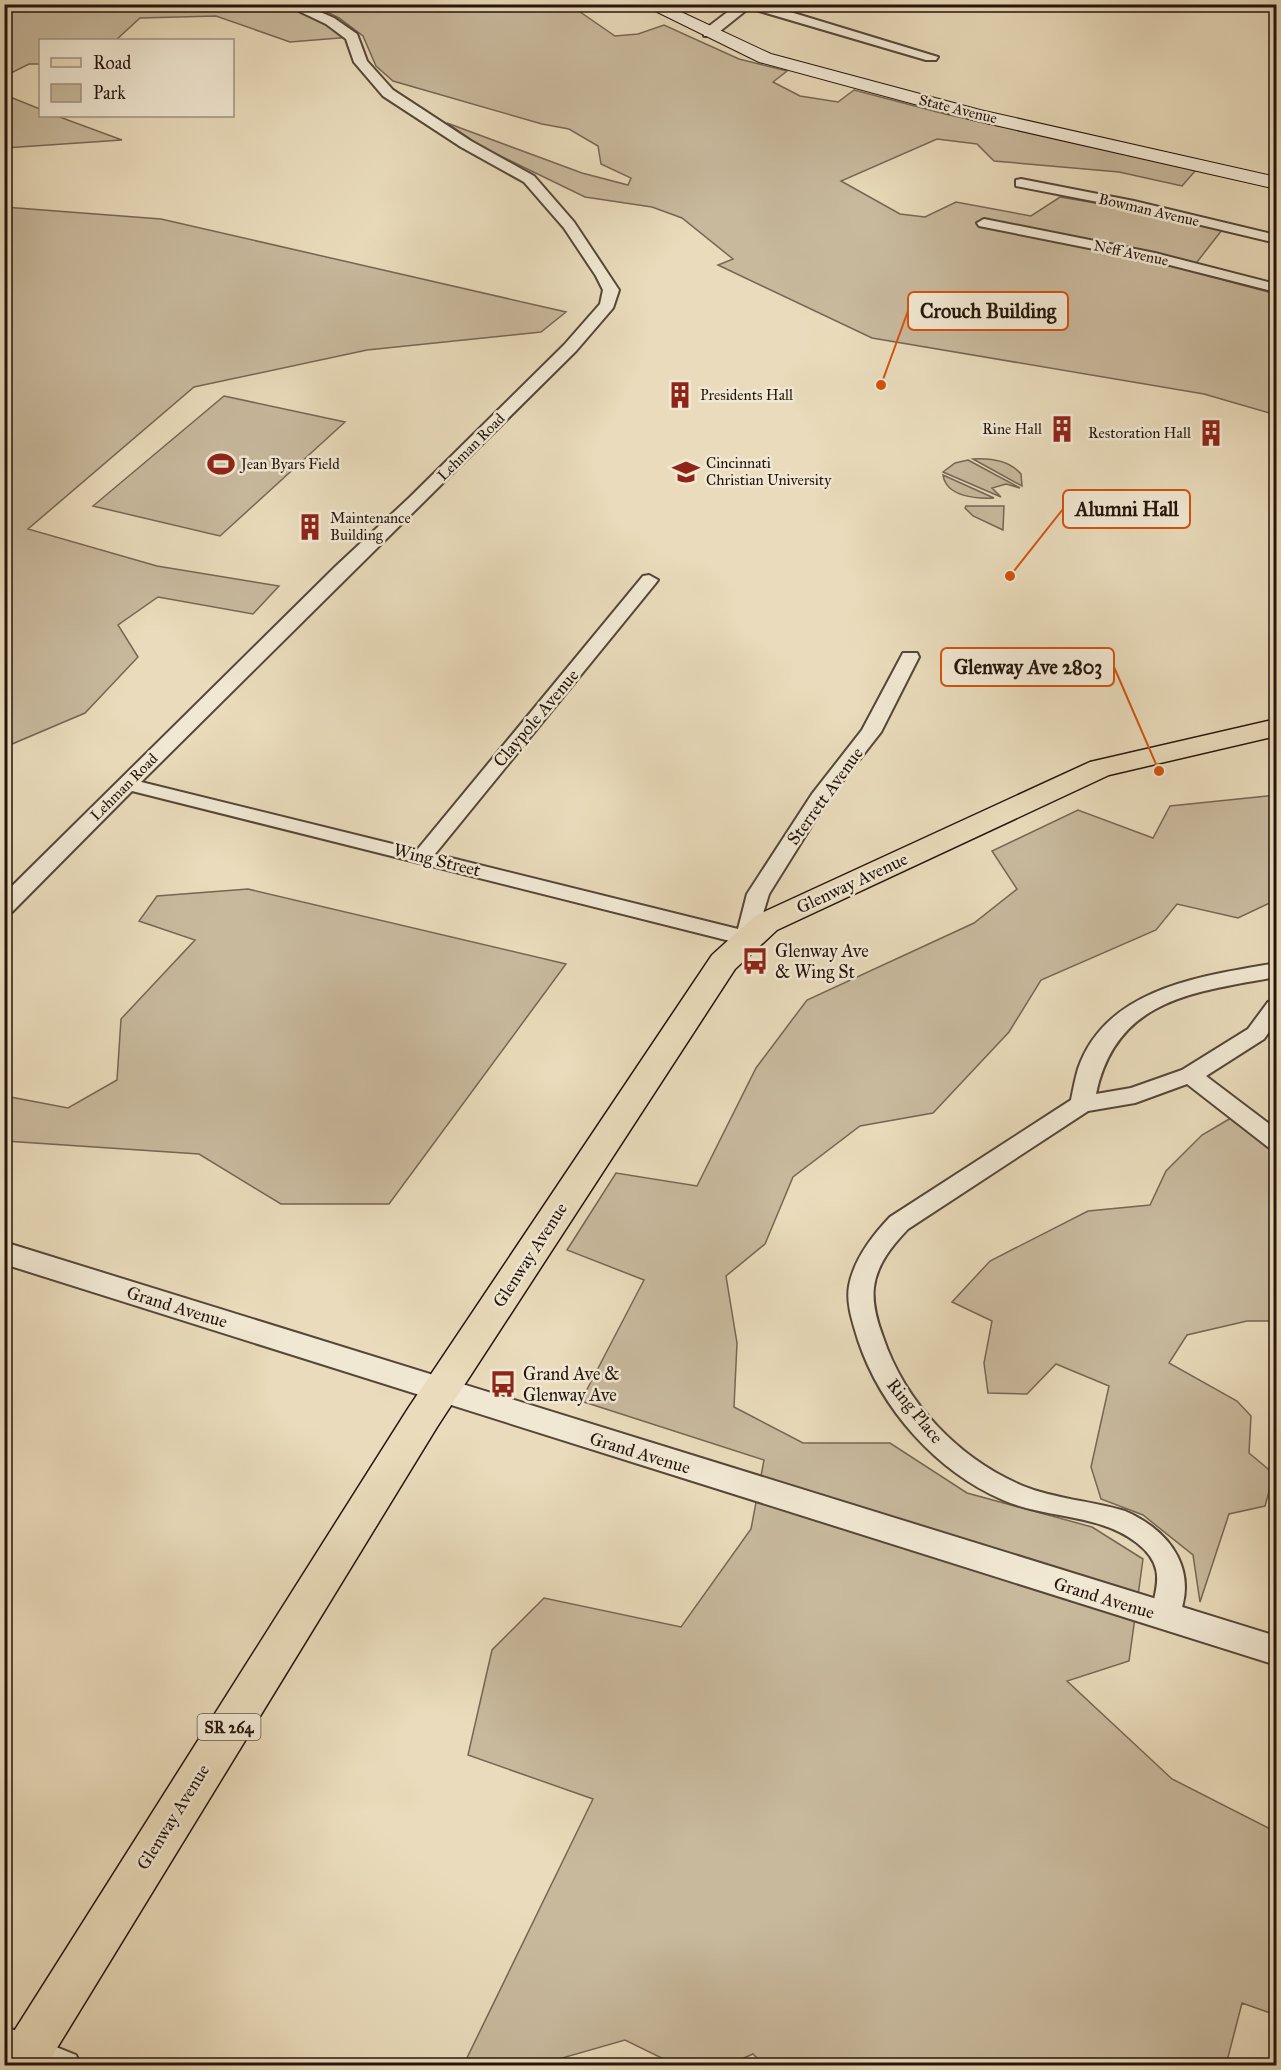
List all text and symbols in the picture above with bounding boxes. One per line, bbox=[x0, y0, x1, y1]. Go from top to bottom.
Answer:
legend bbox=[39, 39, 234, 117]
text: Road bbox=[93, 52, 131, 74]
text: Park bbox=[93, 82, 126, 104]
street label: State Avenue bbox=[917, 91, 999, 127]
street label: Bowman Avenue bbox=[1097, 190, 1201, 230]
street label: Neff Avenue bbox=[1092, 236, 1170, 270]
callout: Crouch Building bbox=[908, 292, 1068, 330]
text: Crouch Building bbox=[920, 299, 1057, 324]
building icon: Presidents Hall bbox=[665, 380, 695, 410]
place label: Presidents Hall bbox=[700, 386, 794, 404]
street label: Lehman Road bbox=[434, 409, 509, 484]
building icon: Rine Hall bbox=[1047, 414, 1077, 444]
building icon: Restoration Hall bbox=[1196, 418, 1226, 448]
place label: Rine Hall bbox=[982, 420, 1043, 438]
place label: Restoration Hall bbox=[1088, 424, 1192, 442]
sports icon: Jean Byars Field bbox=[206, 449, 236, 479]
place label: Cincinnati Christian University bbox=[706, 454, 832, 489]
place label: Jean Byars Field bbox=[239, 455, 340, 474]
school or university icon: Cincinnati Christian University bbox=[671, 457, 701, 487]
callout: Alumni Hall bbox=[1063, 490, 1190, 528]
text: Alumni Hall bbox=[1073, 497, 1179, 521]
place label: Maintenance Building bbox=[330, 509, 411, 544]
building icon: Maintenance Building bbox=[295, 512, 325, 542]
callout: Glenway Ave 2803 bbox=[941, 648, 1114, 686]
text: Glenway Ave 2803 bbox=[954, 655, 1102, 680]
street label: Claypole Avenue bbox=[489, 664, 583, 772]
street label: Sterrett Avenue bbox=[782, 743, 868, 849]
street label: Lehman Road bbox=[87, 749, 162, 824]
street label: Wing Street bbox=[391, 839, 483, 883]
street label: Glenway Avenue bbox=[793, 848, 911, 918]
place label: Glenway Ave & Wing St bbox=[775, 940, 869, 984]
bus stop icon: Glenway Ave & Wing St bbox=[740, 946, 770, 976]
street label: Glenway Avenue bbox=[488, 1198, 572, 1312]
street label: Grand Avenue bbox=[124, 1281, 230, 1333]
place label: Grand Ave & Glenway Ave bbox=[523, 1363, 620, 1406]
bus stop icon: Grand Ave & Glenway Ave bbox=[488, 1369, 518, 1399]
street label: Ring Place bbox=[881, 1374, 948, 1449]
street label: Grand Avenue bbox=[587, 1427, 693, 1479]
street label: Grand Avenue bbox=[1051, 1572, 1157, 1624]
road number: SR 264 bbox=[198, 1714, 260, 1740]
street label: Glenway Avenue bbox=[132, 1760, 214, 1874]

